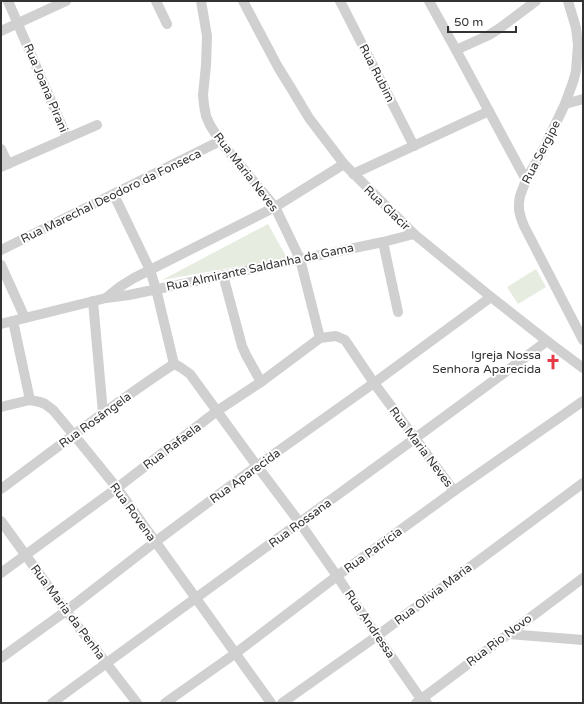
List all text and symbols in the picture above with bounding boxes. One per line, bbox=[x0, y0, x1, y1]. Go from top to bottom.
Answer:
scale bar bbox=[448, 8, 516, 34]
text: 50 m bbox=[454, 15, 483, 29]
street label: Rua Joana Pirani bbox=[21, 41, 71, 135]
street label: Rua Rubim bbox=[356, 42, 398, 104]
street label: Rua Sergipe bbox=[519, 118, 563, 186]
street label: Rua Maria Neves bbox=[211, 130, 281, 215]
street label: Rua Marechal Deodoro da Fonseca bbox=[19, 146, 203, 246]
street label: Rua Glacir bbox=[361, 183, 413, 234]
street label: Rua Almirante Saldanha da Gama bbox=[165, 240, 355, 294]
place label: Igreja Nossa Senhora Aparecida bbox=[432, 348, 541, 376]
church icon: Igreja Nossa Senhora Aparecida bbox=[544, 353, 562, 371]
street label: Rua Rosângela bbox=[56, 389, 134, 451]
street label: Rua Maria Neves bbox=[386, 404, 456, 490]
street label: Rua Rafaela bbox=[140, 420, 204, 472]
street label: Rua Aparecida bbox=[207, 446, 283, 506]
street label: Rua Rovena bbox=[107, 480, 159, 544]
street label: Rua Rossana bbox=[266, 496, 334, 550]
street label: Rua Patrícia bbox=[341, 524, 405, 576]
street label: Rua Olivia Maria bbox=[392, 560, 474, 628]
street label: Rua Maria da Penha bbox=[28, 562, 108, 662]
street label: Rua Andressa bbox=[342, 587, 398, 661]
street label: Rua Rio Novo bbox=[464, 611, 534, 669]

